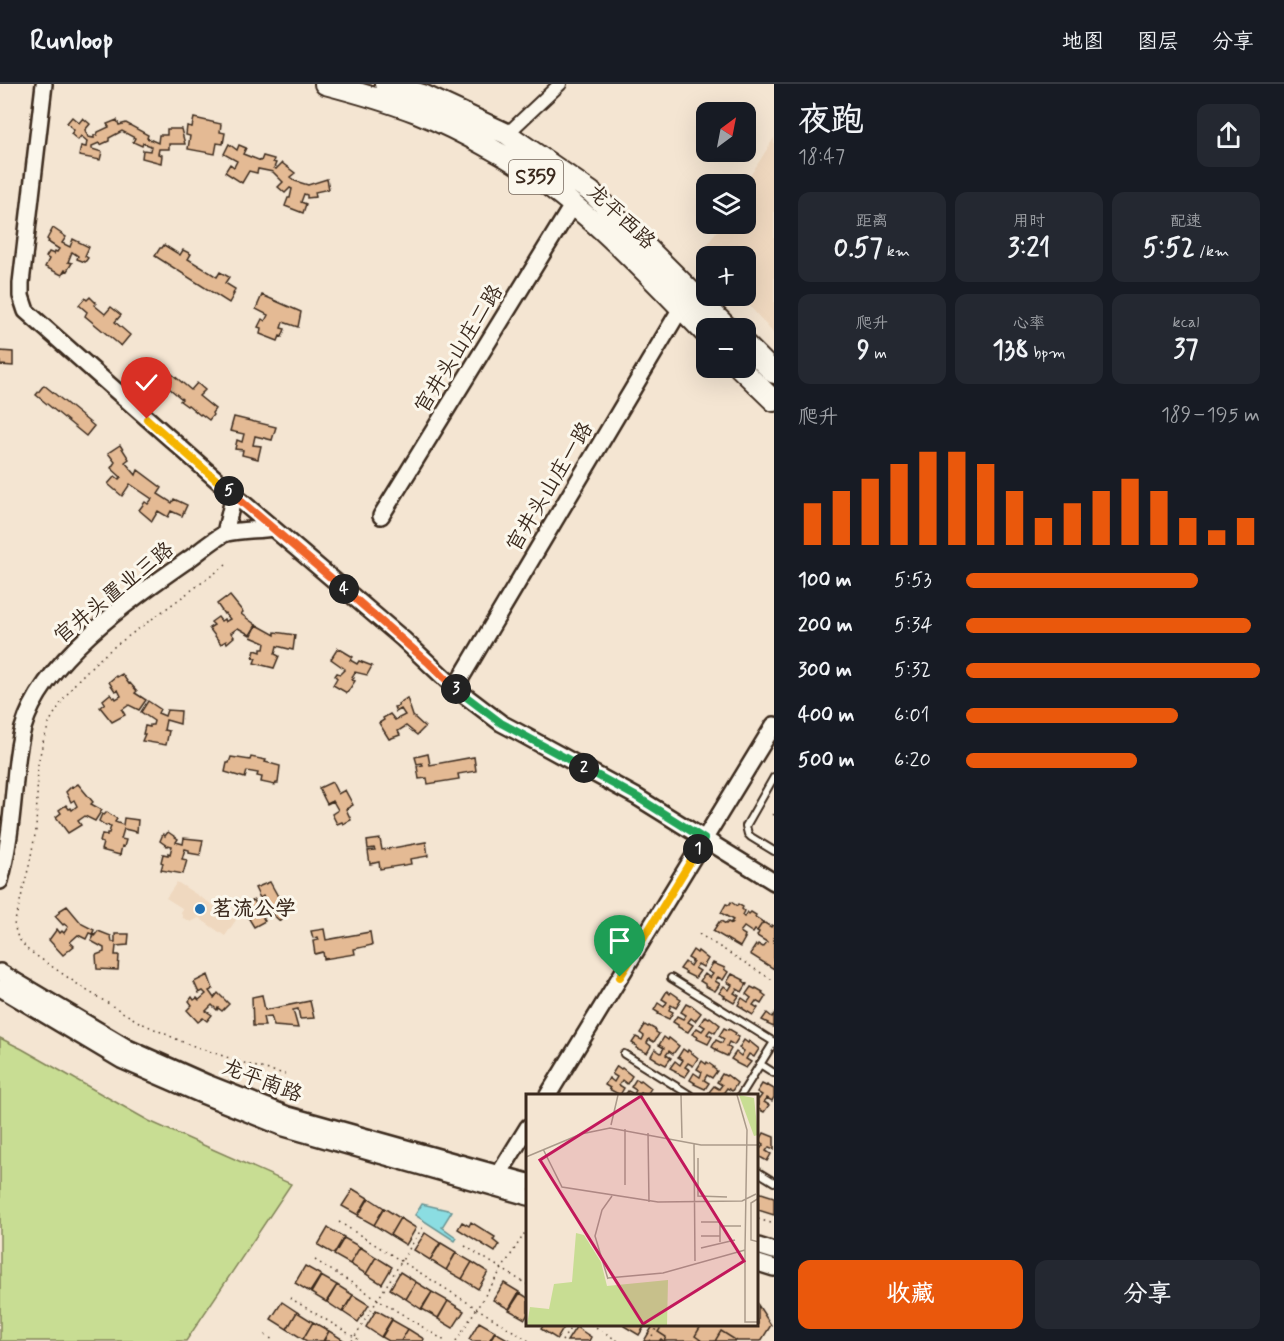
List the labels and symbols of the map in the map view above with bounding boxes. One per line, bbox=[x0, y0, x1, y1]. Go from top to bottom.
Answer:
north arrow bbox=[696, 102, 756, 162]
road number: S359 bbox=[509, 160, 563, 194]
street label: 龙平西路 bbox=[581, 178, 661, 256]
street label: 官井头山庄二路 bbox=[408, 279, 510, 419]
pin bbox=[121, 357, 172, 419]
street label: 官井头山庄一路 bbox=[500, 417, 600, 557]
pin: 5 bbox=[214, 476, 244, 506]
street label: 官井头置业三路 bbox=[48, 536, 180, 650]
pin: 4 bbox=[329, 574, 359, 604]
pin: 3 bbox=[441, 674, 471, 704]
pin: 2 bbox=[569, 753, 599, 783]
pin: 1 bbox=[683, 834, 713, 864]
place label: 茗流公学 bbox=[212, 895, 296, 923]
marker: 茗流公学 bbox=[193, 902, 207, 916]
pin bbox=[594, 915, 645, 977]
street label: 龙平南路 bbox=[218, 1053, 306, 1109]
inset map bbox=[526, 1094, 759, 1326]

